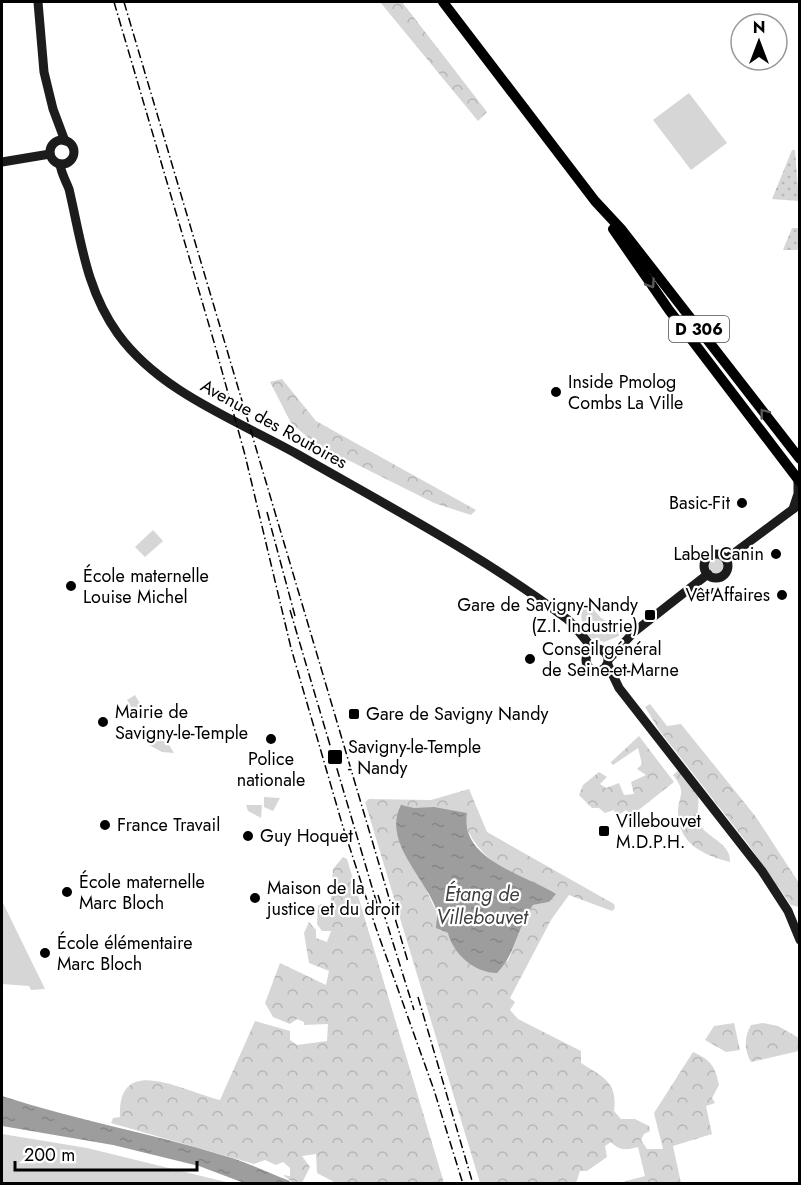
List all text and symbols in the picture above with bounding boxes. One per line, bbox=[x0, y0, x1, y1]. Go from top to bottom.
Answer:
north arrow bbox=[729, 12, 789, 72]
text: N bbox=[753, 16, 765, 39]
one-way arrow bbox=[644, 278, 655, 289]
road number: D 306 bbox=[669, 316, 729, 342]
place label: Inside Pmolog Combs La Ville bbox=[568, 369, 683, 416]
street label: Avenue des Routoires bbox=[196, 373, 352, 475]
marker: Inside Pmolog Combs La Ville bbox=[549, 385, 563, 399]
one-way arrow bbox=[760, 408, 771, 419]
place label: Basic-Fit bbox=[669, 490, 731, 516]
marker: Basic-Fit bbox=[735, 496, 749, 510]
place label: Label Canin bbox=[674, 541, 764, 567]
marker: Label Canin bbox=[769, 547, 783, 561]
place label: École maternelle Louise Michel bbox=[83, 563, 209, 610]
marker: École maternelle Louise Michel bbox=[64, 579, 78, 593]
place label: Vêt'Affaires bbox=[686, 582, 770, 608]
marker: Vêt'Affaires bbox=[775, 588, 789, 602]
place label: Gare de Savigny-Nandy (Z.I. Industrie) bbox=[457, 592, 638, 639]
marker: Gare de Savigny-Nandy (Z.I. Industrie) bbox=[643, 608, 657, 622]
place label: Conseil général de Seine-et-Marne bbox=[542, 636, 679, 683]
marker: Conseil général de Seine-et-Marne bbox=[523, 652, 537, 666]
place label: Mairie de Savigny-le-Temple bbox=[115, 699, 248, 746]
place label: Gare de Savigny Nandy bbox=[366, 701, 548, 727]
marker: Gare de Savigny Nandy bbox=[347, 707, 361, 721]
marker: Mairie de Savigny-le-Temple bbox=[96, 715, 110, 729]
marker: Police nationale bbox=[264, 732, 278, 746]
place label: Savigny-le-Temple - Nandy bbox=[348, 734, 481, 781]
place label: Police nationale bbox=[237, 746, 305, 793]
marker: Savigny-le-Temple - Nandy bbox=[326, 748, 344, 766]
place label: Villebouvet M.D.P.H. bbox=[616, 808, 702, 855]
place label: France Travail bbox=[117, 812, 220, 838]
marker: France Travail bbox=[98, 818, 112, 832]
place label: Guy Hoquet bbox=[260, 823, 353, 849]
marker: Villebouvet M.D.P.H. bbox=[597, 824, 611, 838]
marker: Guy Hoquet bbox=[241, 829, 255, 843]
place label: École maternelle Marc Bloch bbox=[79, 869, 205, 916]
place label: Maison de la justice et du droit bbox=[265, 875, 400, 922]
water label: Étang de Villebouvet bbox=[436, 880, 529, 932]
marker: École maternelle Marc Bloch bbox=[60, 885, 74, 899]
marker: Maison de la justice et du droit bbox=[248, 891, 262, 905]
place label: École élémentaire Marc Bloch bbox=[57, 930, 192, 977]
marker: École élémentaire Marc Bloch bbox=[38, 946, 52, 960]
scale bar bbox=[15, 1134, 196, 1172]
text: 200 m bbox=[24, 1142, 75, 1168]

